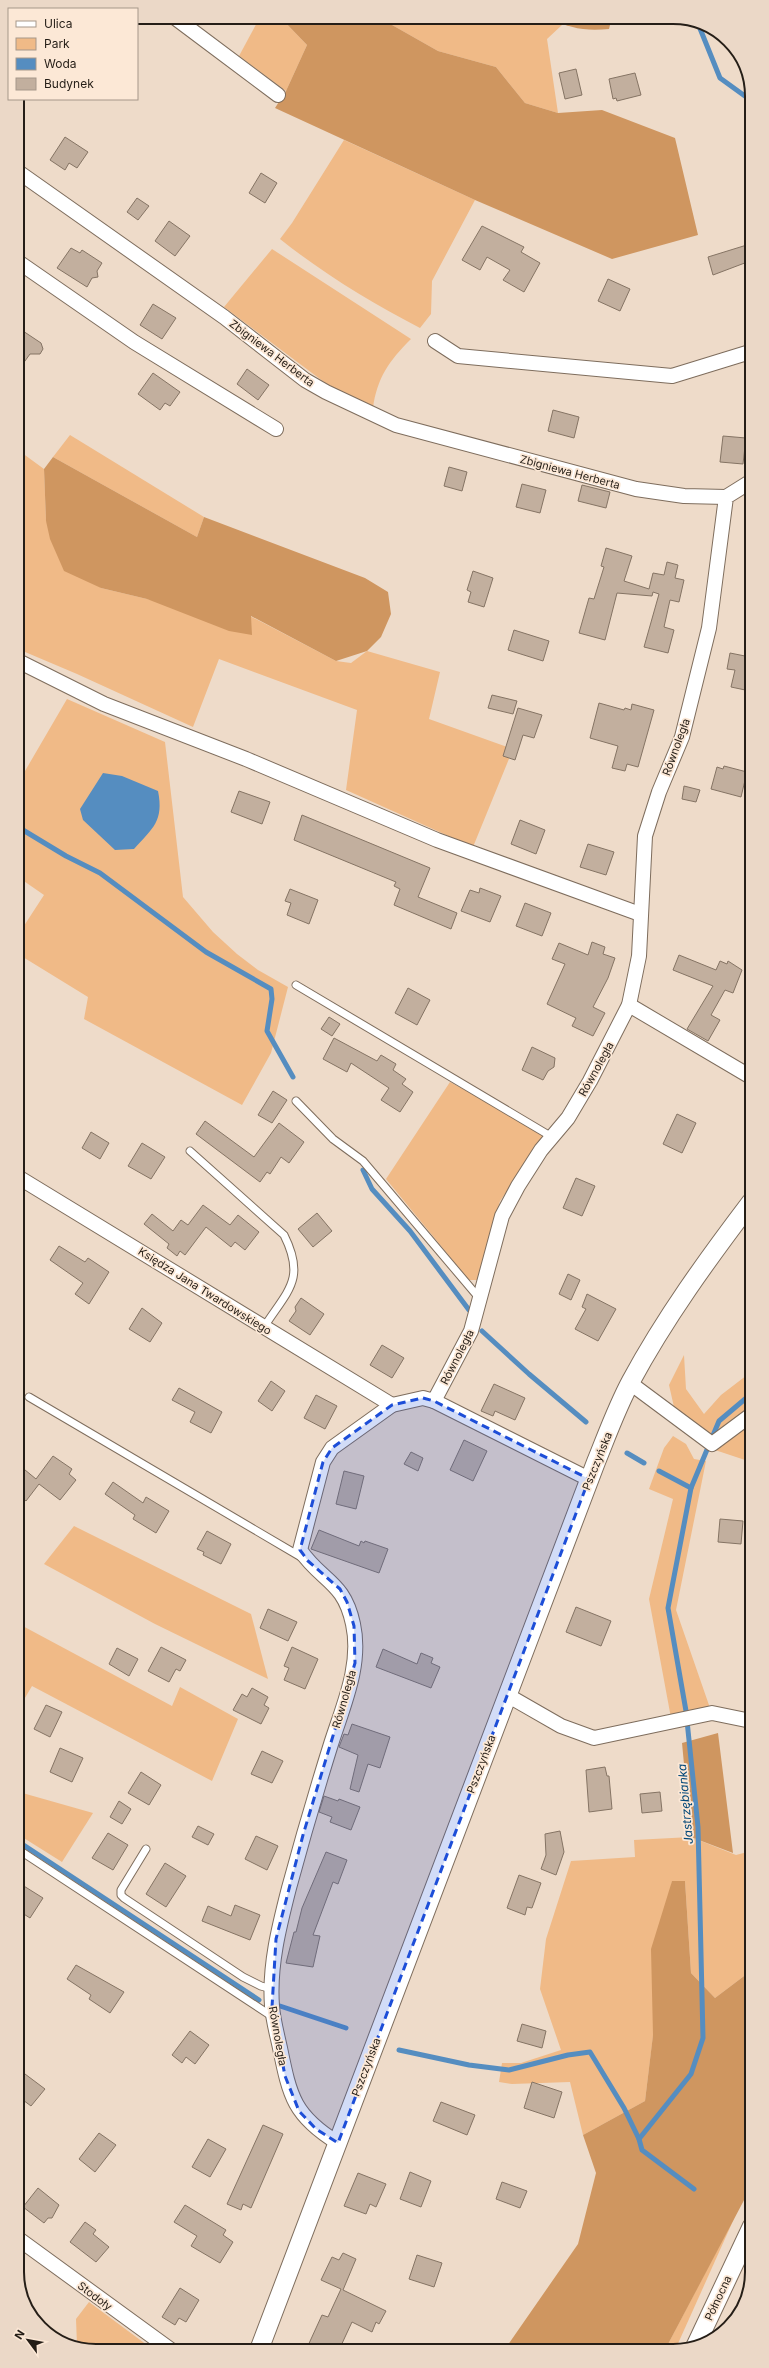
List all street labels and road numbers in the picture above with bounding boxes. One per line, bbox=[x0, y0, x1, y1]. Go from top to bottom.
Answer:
street label: Zbigniewa Herberta bbox=[227, 316, 317, 390]
street label: Zbigniewa Herberta bbox=[518, 452, 622, 492]
street label: Równoległa bbox=[659, 716, 693, 778]
street label: Równoległa bbox=[575, 1039, 617, 1099]
street label: Księdza Jana Twardowskiego bbox=[136, 1244, 275, 1338]
street label: Równoległa bbox=[437, 1327, 477, 1387]
street label: Pszczyńska bbox=[579, 1430, 615, 1492]
street label: Równoległa bbox=[329, 1668, 359, 1730]
street label: Pszczyńska bbox=[463, 1733, 499, 1795]
street label: Równoległa bbox=[266, 2005, 290, 2067]
street label: Pszczyńska bbox=[348, 2036, 384, 2098]
street label: Północna bbox=[701, 2273, 735, 2323]
street label: Stodoły bbox=[75, 2279, 115, 2313]

